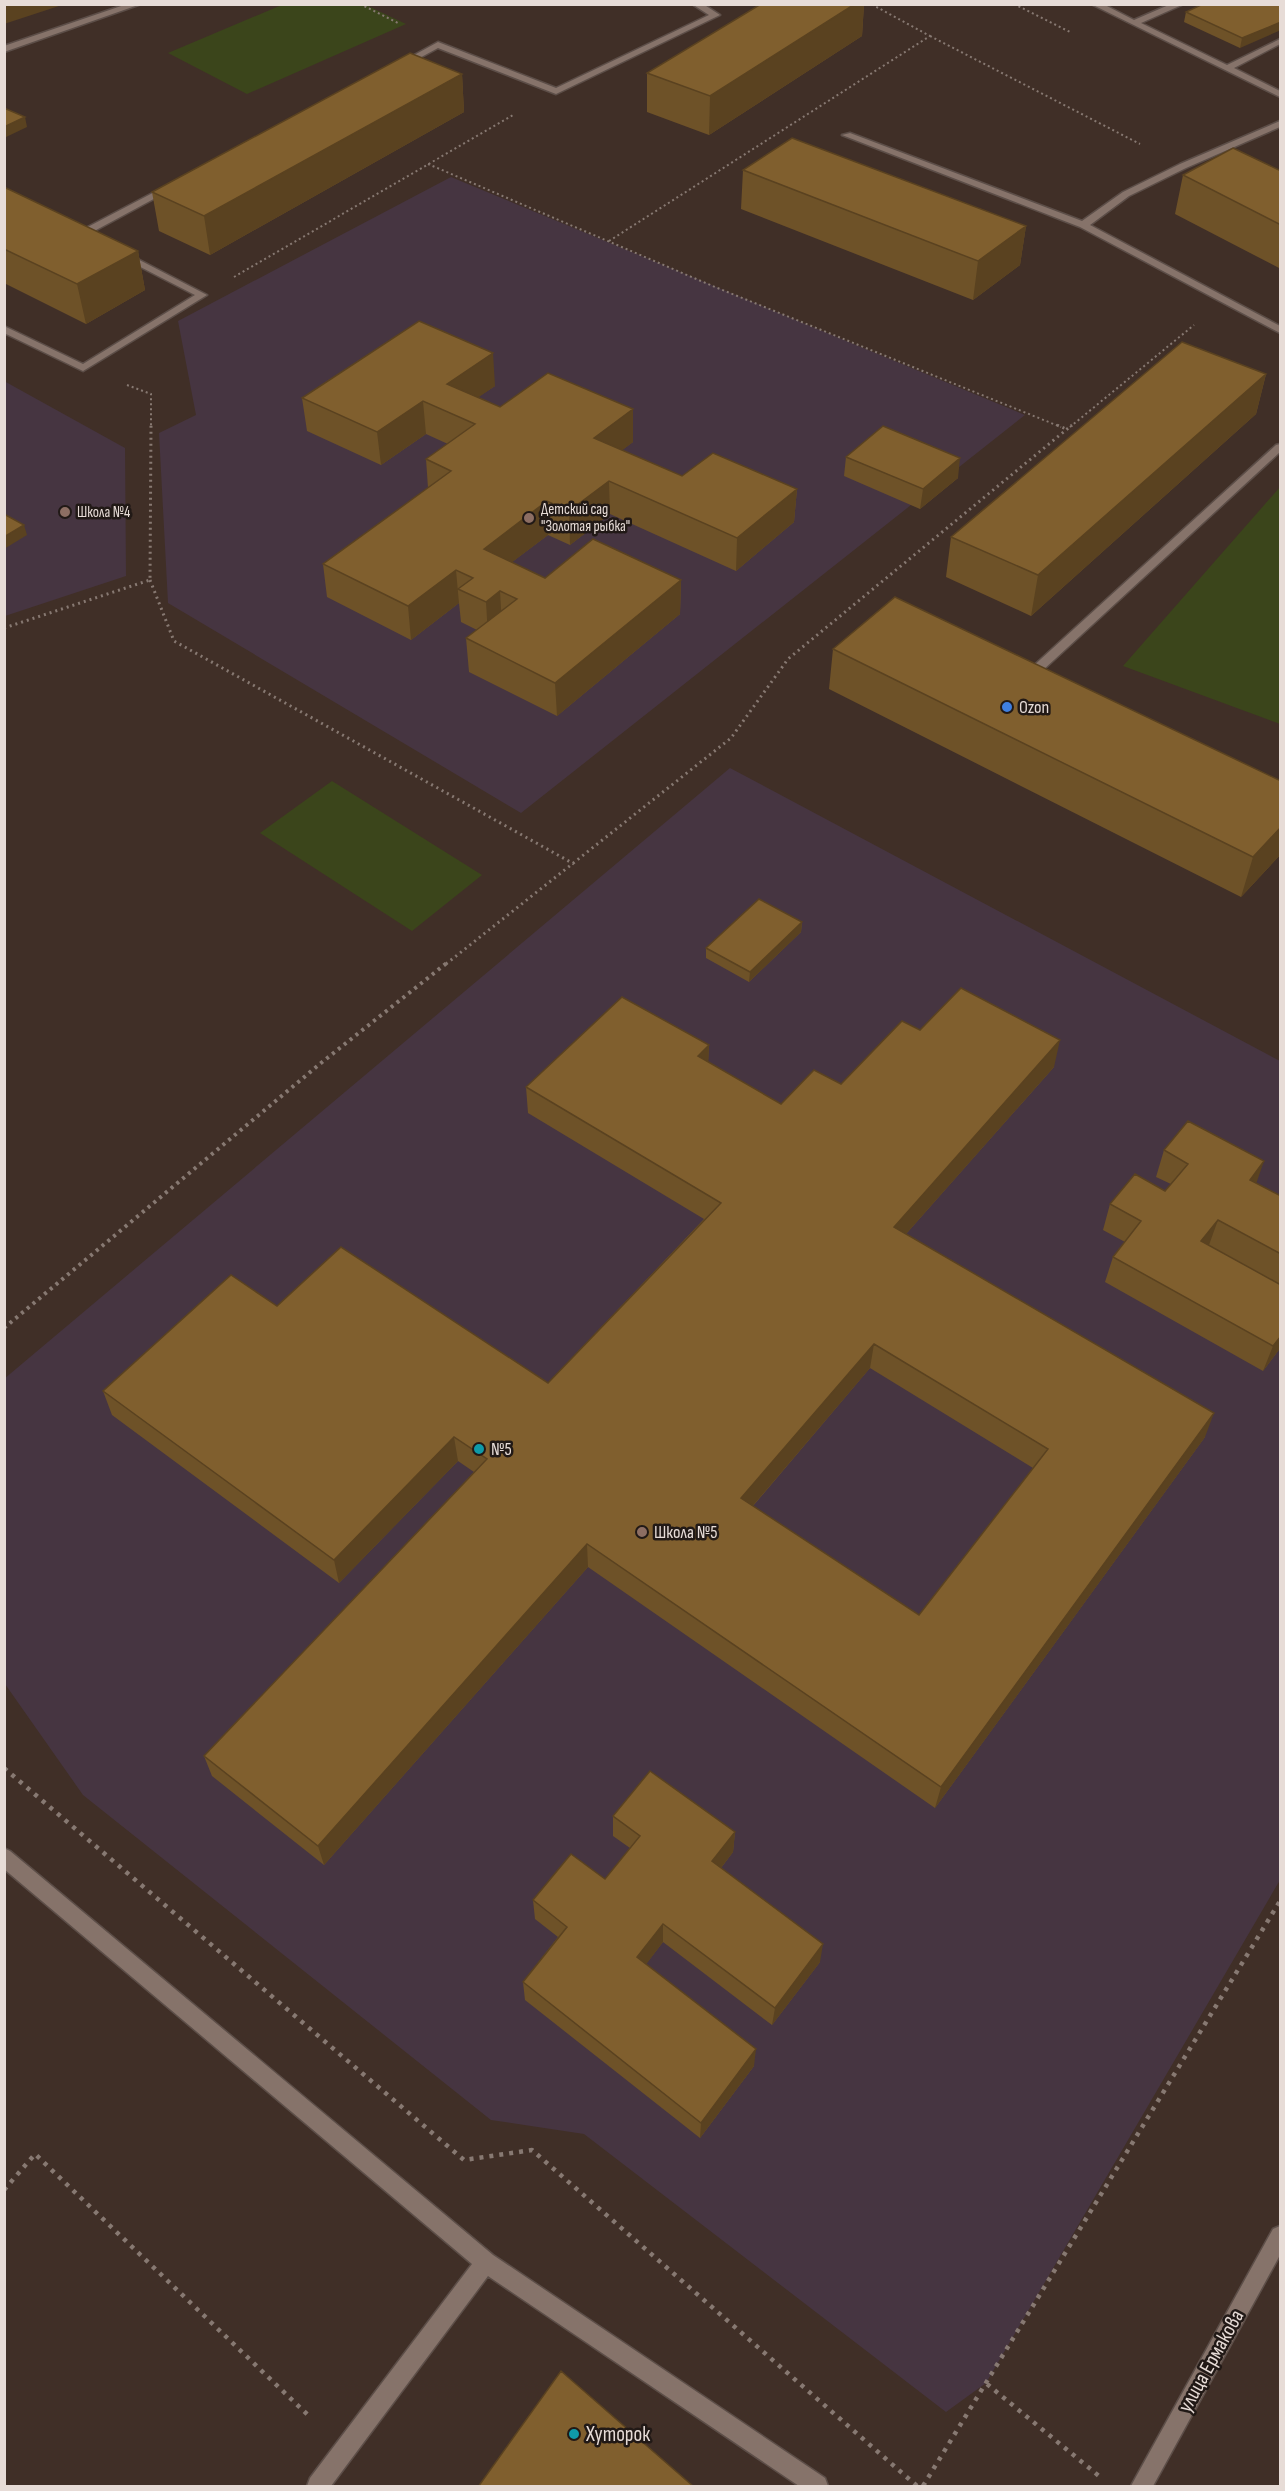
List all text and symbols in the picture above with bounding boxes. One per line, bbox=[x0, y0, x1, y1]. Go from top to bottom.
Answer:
place label: Детский сад "Золотая рыбка" bbox=[541, 500, 630, 536]
place label: Школа №4 bbox=[77, 503, 130, 522]
marker: Школа №4 bbox=[58, 505, 72, 519]
marker: Детский сад "Золотая рыбка" bbox=[522, 511, 536, 525]
place label: Ozon bbox=[1019, 697, 1049, 718]
marker: Ozon bbox=[1000, 700, 1014, 714]
place label: №5 bbox=[491, 1439, 512, 1460]
marker: №5 bbox=[472, 1442, 486, 1456]
place label: Школа №5 bbox=[654, 1522, 718, 1543]
marker: Школа №5 bbox=[635, 1525, 649, 1539]
street label: улица Ермакова bbox=[1173, 2305, 1249, 2417]
place label: Хуторок bbox=[585, 2422, 650, 2447]
marker: Хуторок bbox=[567, 2427, 581, 2441]

